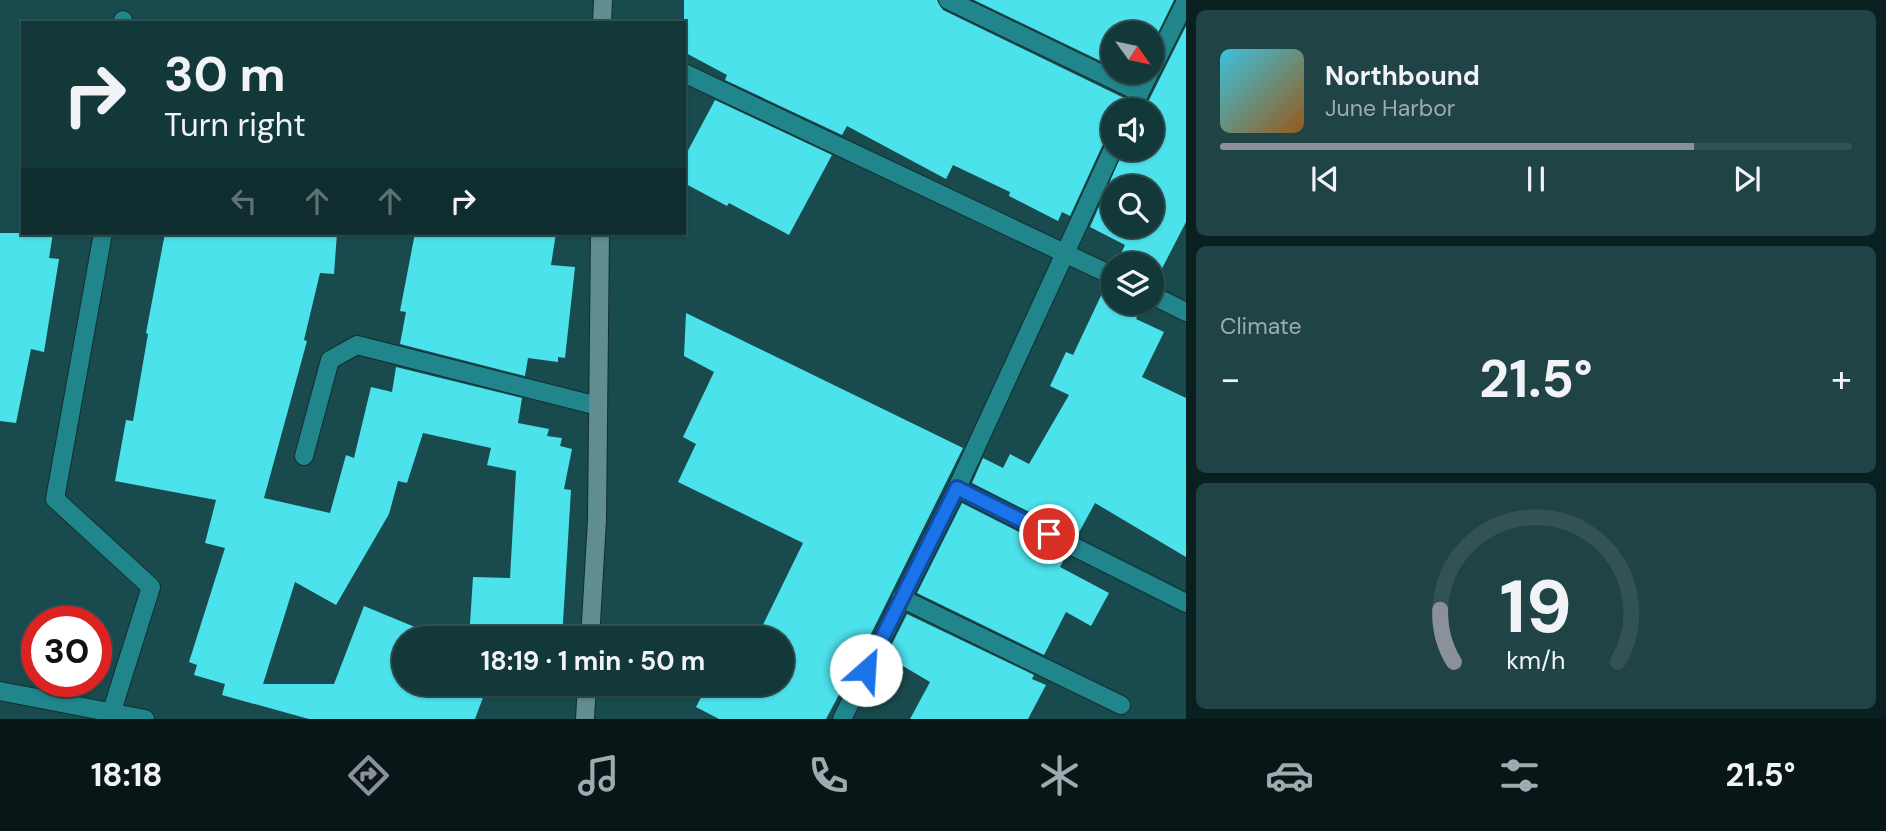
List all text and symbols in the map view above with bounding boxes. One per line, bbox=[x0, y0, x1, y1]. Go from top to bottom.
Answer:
north arrow bbox=[1101, 21, 1164, 84]
map controls bbox=[1101, 21, 1164, 315]
text: 30 m bbox=[164, 42, 286, 106]
icon: right bbox=[49, 49, 140, 140]
text: Northbound bbox=[1325, 59, 1480, 93]
text: June Harbor bbox=[1325, 93, 1455, 123]
button: sound bbox=[1101, 98, 1164, 161]
text: Turn right bbox=[164, 104, 306, 146]
icon: previous bbox=[1306, 160, 1344, 198]
icon: pause bbox=[1517, 160, 1555, 198]
icon: next bbox=[1728, 160, 1766, 198]
button: search bbox=[1101, 175, 1164, 238]
icon: left bbox=[225, 182, 263, 220]
icon: ahead bbox=[298, 182, 336, 220]
icon: ahead bbox=[371, 182, 409, 220]
icon: right bbox=[444, 182, 482, 220]
button: layers bbox=[1101, 252, 1164, 315]
text: Climate bbox=[1220, 311, 1302, 341]
text: 21.5° bbox=[1479, 345, 1593, 413]
text: − bbox=[1220, 354, 1241, 404]
text: + bbox=[1831, 354, 1852, 404]
pin bbox=[1019, 504, 1079, 564]
icon: arrive bbox=[1030, 515, 1068, 553]
text: 19 bbox=[1500, 560, 1572, 655]
speed limit sign: 30 bbox=[21, 606, 112, 697]
position arrow bbox=[829, 633, 903, 707]
text: 18:19 · 1 min · 50 m bbox=[481, 644, 705, 678]
text: km/h bbox=[1506, 644, 1566, 677]
icon: directions bbox=[344, 751, 393, 800]
icon: music bbox=[574, 751, 623, 800]
icon: phone bbox=[804, 751, 853, 800]
icon: climate bbox=[1035, 751, 1084, 800]
icon: car bbox=[1265, 751, 1314, 800]
icon: filters bbox=[1495, 751, 1544, 800]
text: 18:18 bbox=[91, 754, 163, 796]
text: 21.5° bbox=[1726, 754, 1795, 796]

